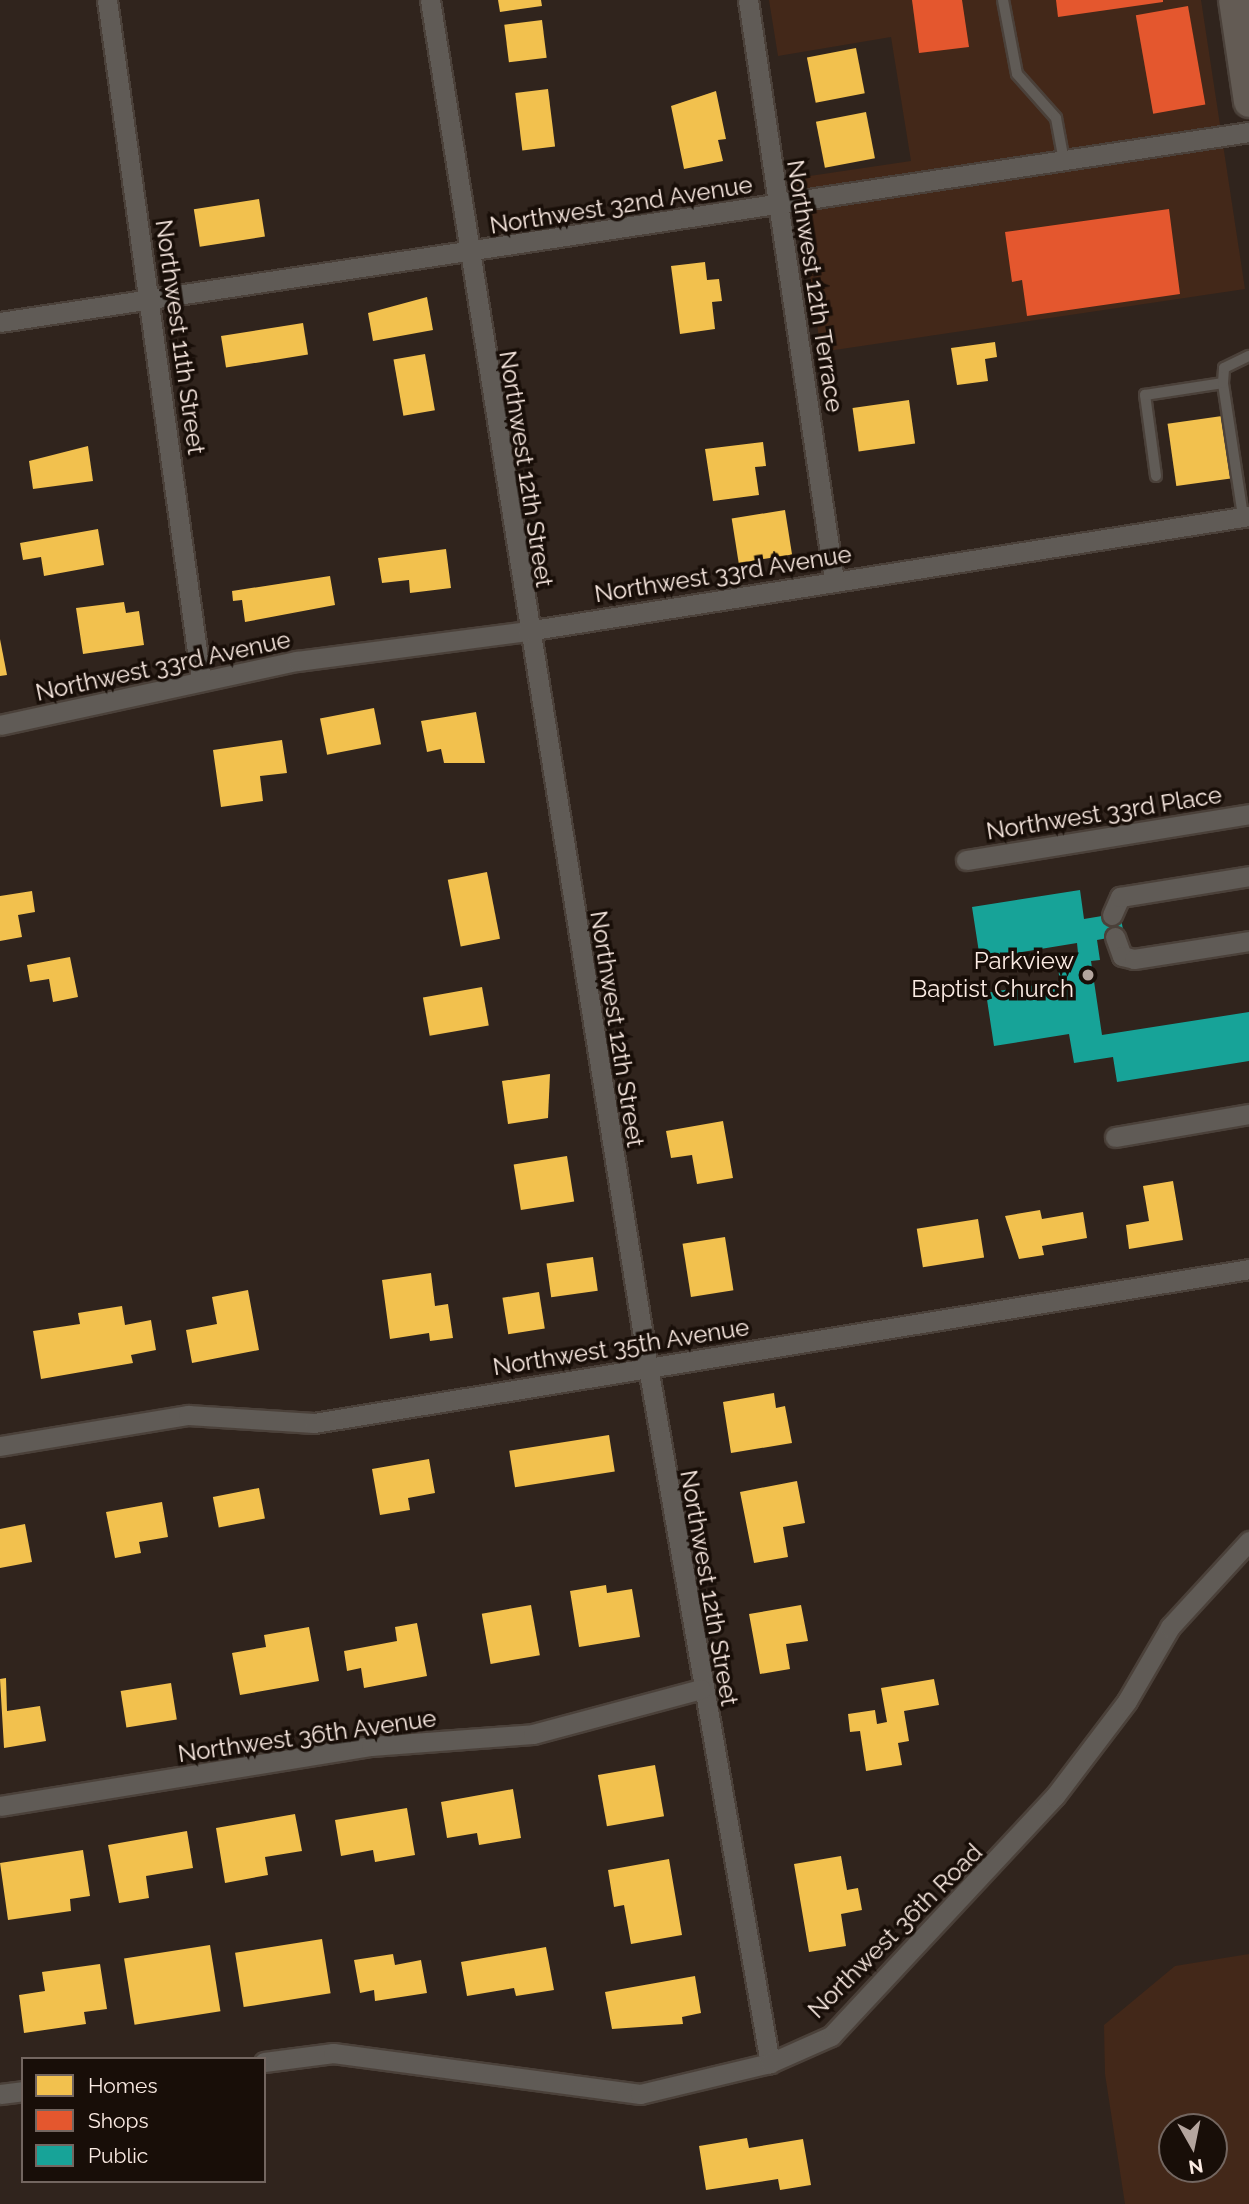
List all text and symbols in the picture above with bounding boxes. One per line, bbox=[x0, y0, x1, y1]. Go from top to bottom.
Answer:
street label: Northwest 12th Terrace bbox=[781, 157, 849, 415]
street label: Northwest 32nd Avenue bbox=[487, 170, 755, 240]
street label: Northwest 11th Street bbox=[149, 218, 211, 456]
street label: Northwest 12th Street bbox=[493, 349, 559, 589]
street label: Northwest 33rd Avenue bbox=[592, 539, 854, 609]
street label: Northwest 33rd Avenue bbox=[33, 625, 293, 707]
street label: Northwest 33rd Place bbox=[984, 780, 1224, 846]
street label: Northwest 12th Street bbox=[584, 909, 650, 1149]
place label: Parkview Baptist Church bbox=[911, 947, 1074, 1003]
marker: Parkview Baptist Church bbox=[1080, 967, 1096, 983]
street label: Northwest 35th Avenue bbox=[490, 1312, 752, 1382]
street label: Northwest 12th Street bbox=[674, 1468, 744, 1708]
street label: Northwest 36th Avenue bbox=[176, 1704, 438, 1768]
street label: Northwest 36th Road bbox=[802, 1838, 988, 2024]
legend bbox=[21, 2057, 266, 2183]
text: Homes bbox=[88, 2073, 158, 2098]
text: Shops bbox=[88, 2108, 149, 2133]
north arrow bbox=[1158, 2113, 1228, 2183]
text: Public bbox=[88, 2143, 148, 2168]
text: N bbox=[1187, 2155, 1205, 2179]

